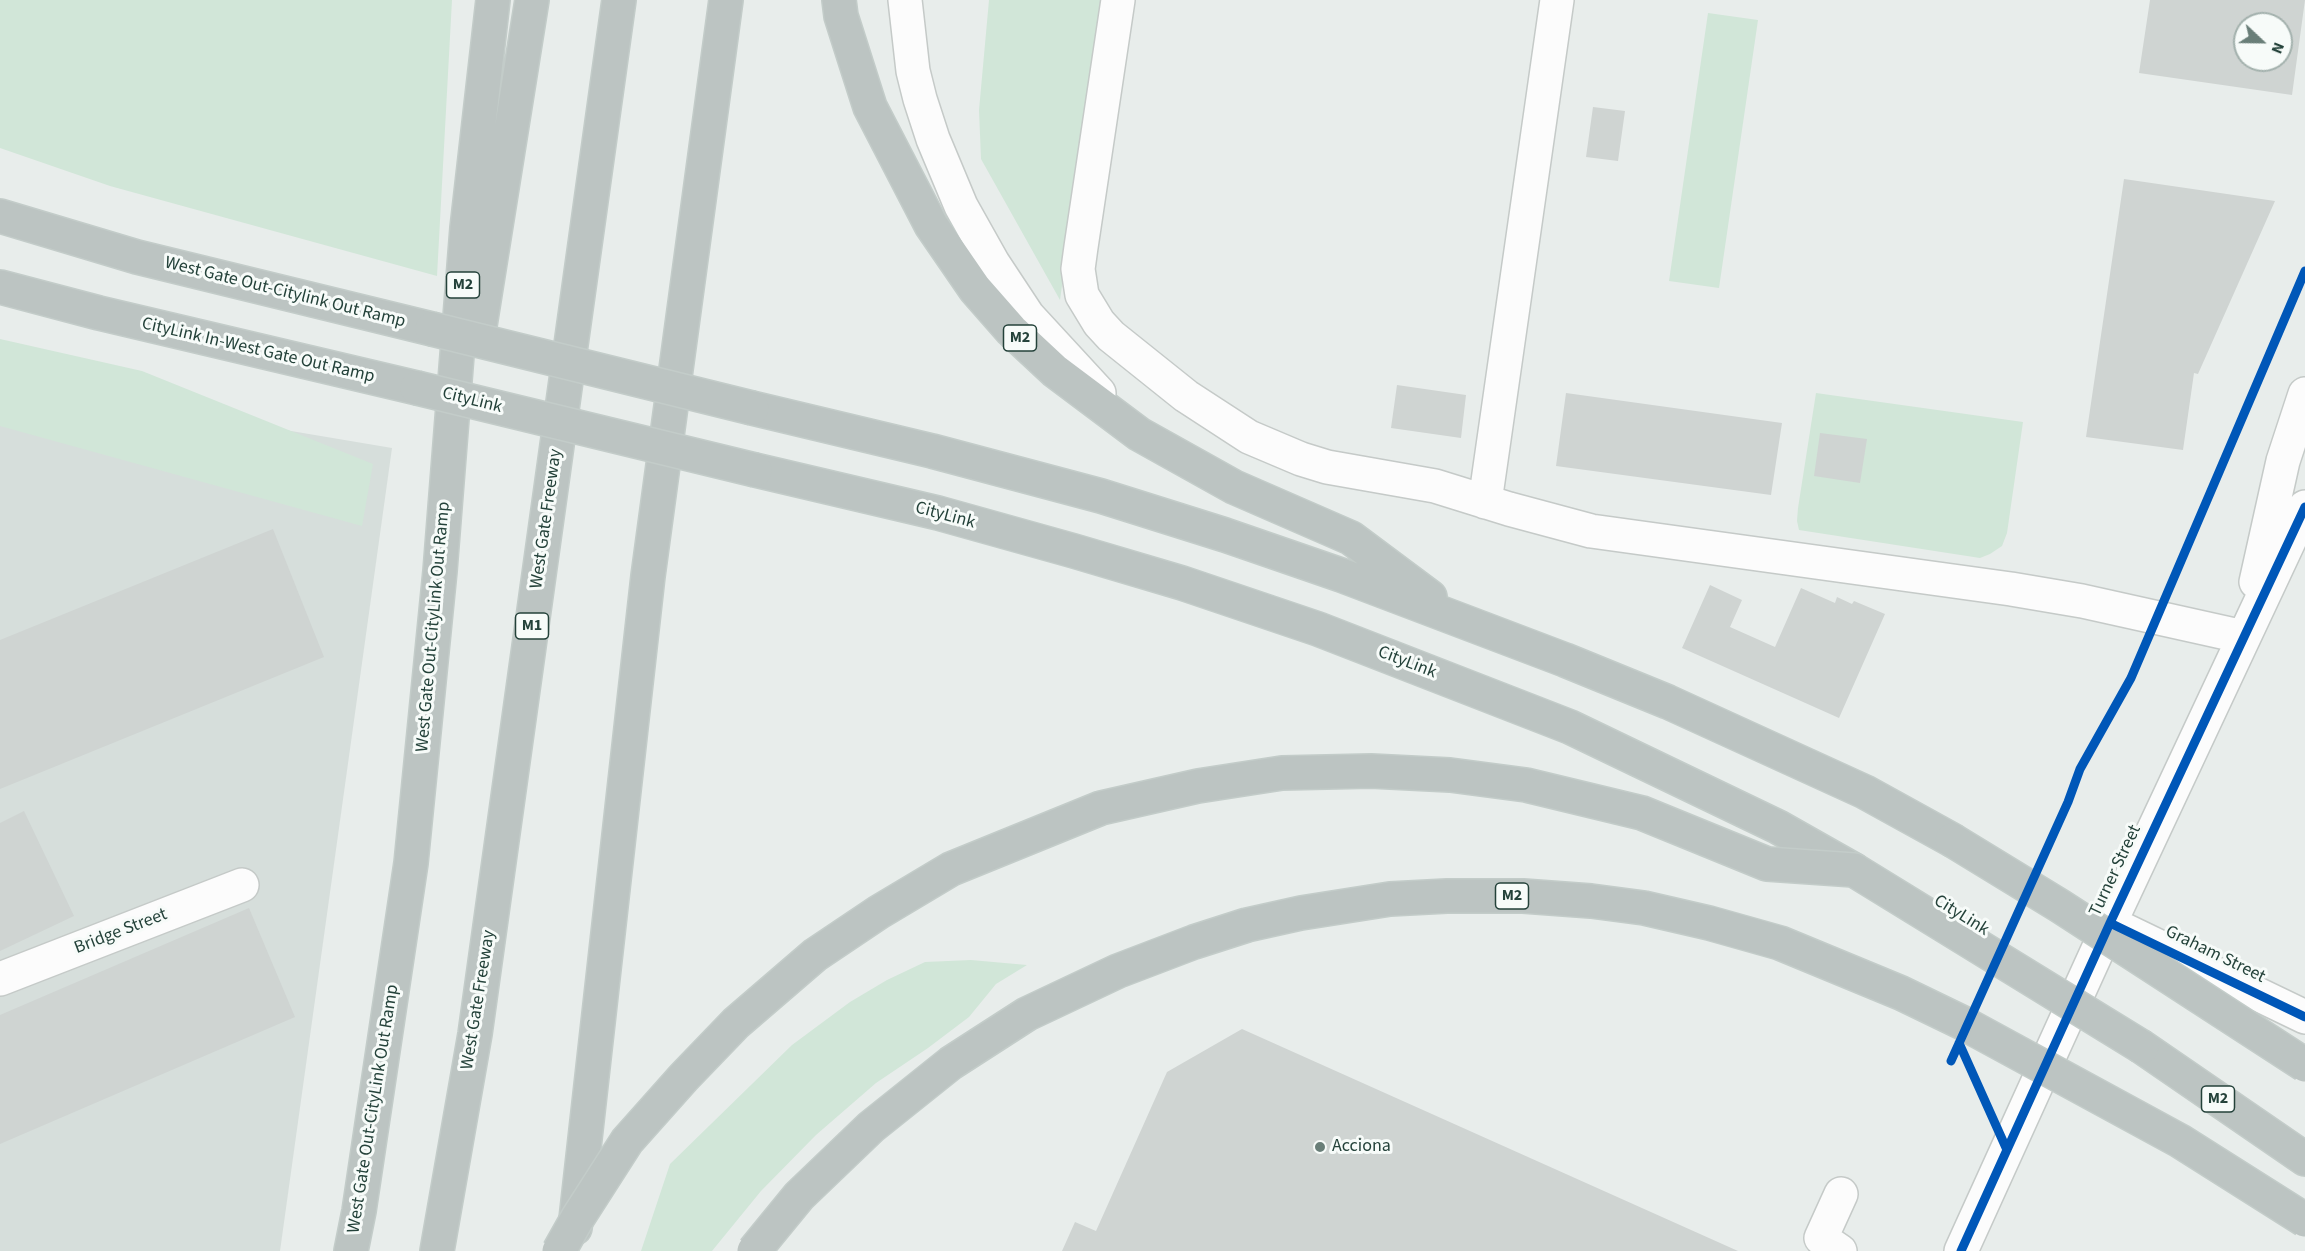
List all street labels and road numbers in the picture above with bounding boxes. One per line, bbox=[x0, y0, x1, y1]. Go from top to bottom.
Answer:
street label: West Gate Out-Citylink Out Ramp bbox=[162, 253, 408, 333]
road number: M2 bbox=[446, 272, 480, 298]
street label: CityLink In-West Gate Out Ramp bbox=[139, 314, 377, 388]
road number: M2 bbox=[1004, 325, 1036, 351]
street label: CityLink bbox=[440, 383, 504, 419]
street label: West Gate Freeway bbox=[526, 448, 568, 590]
street label: CityLink bbox=[913, 498, 977, 534]
street label: West Gate Out-CityLink Out Ramp bbox=[412, 501, 456, 753]
road number: M1 bbox=[516, 613, 548, 639]
street label: CityLink bbox=[1375, 642, 1439, 684]
street label: Turner Street bbox=[2085, 822, 2147, 920]
road number: M2 bbox=[1496, 883, 1528, 909]
street label: CityLink bbox=[1929, 891, 1993, 941]
street label: Bridge Street bbox=[72, 904, 170, 960]
street label: Graham Street bbox=[2162, 922, 2268, 988]
street label: West Gate Freeway bbox=[457, 929, 501, 1071]
street label: West Gate Out-CityLink Out Ramp bbox=[344, 983, 404, 1235]
road number: M2 bbox=[2202, 1086, 2234, 1112]

